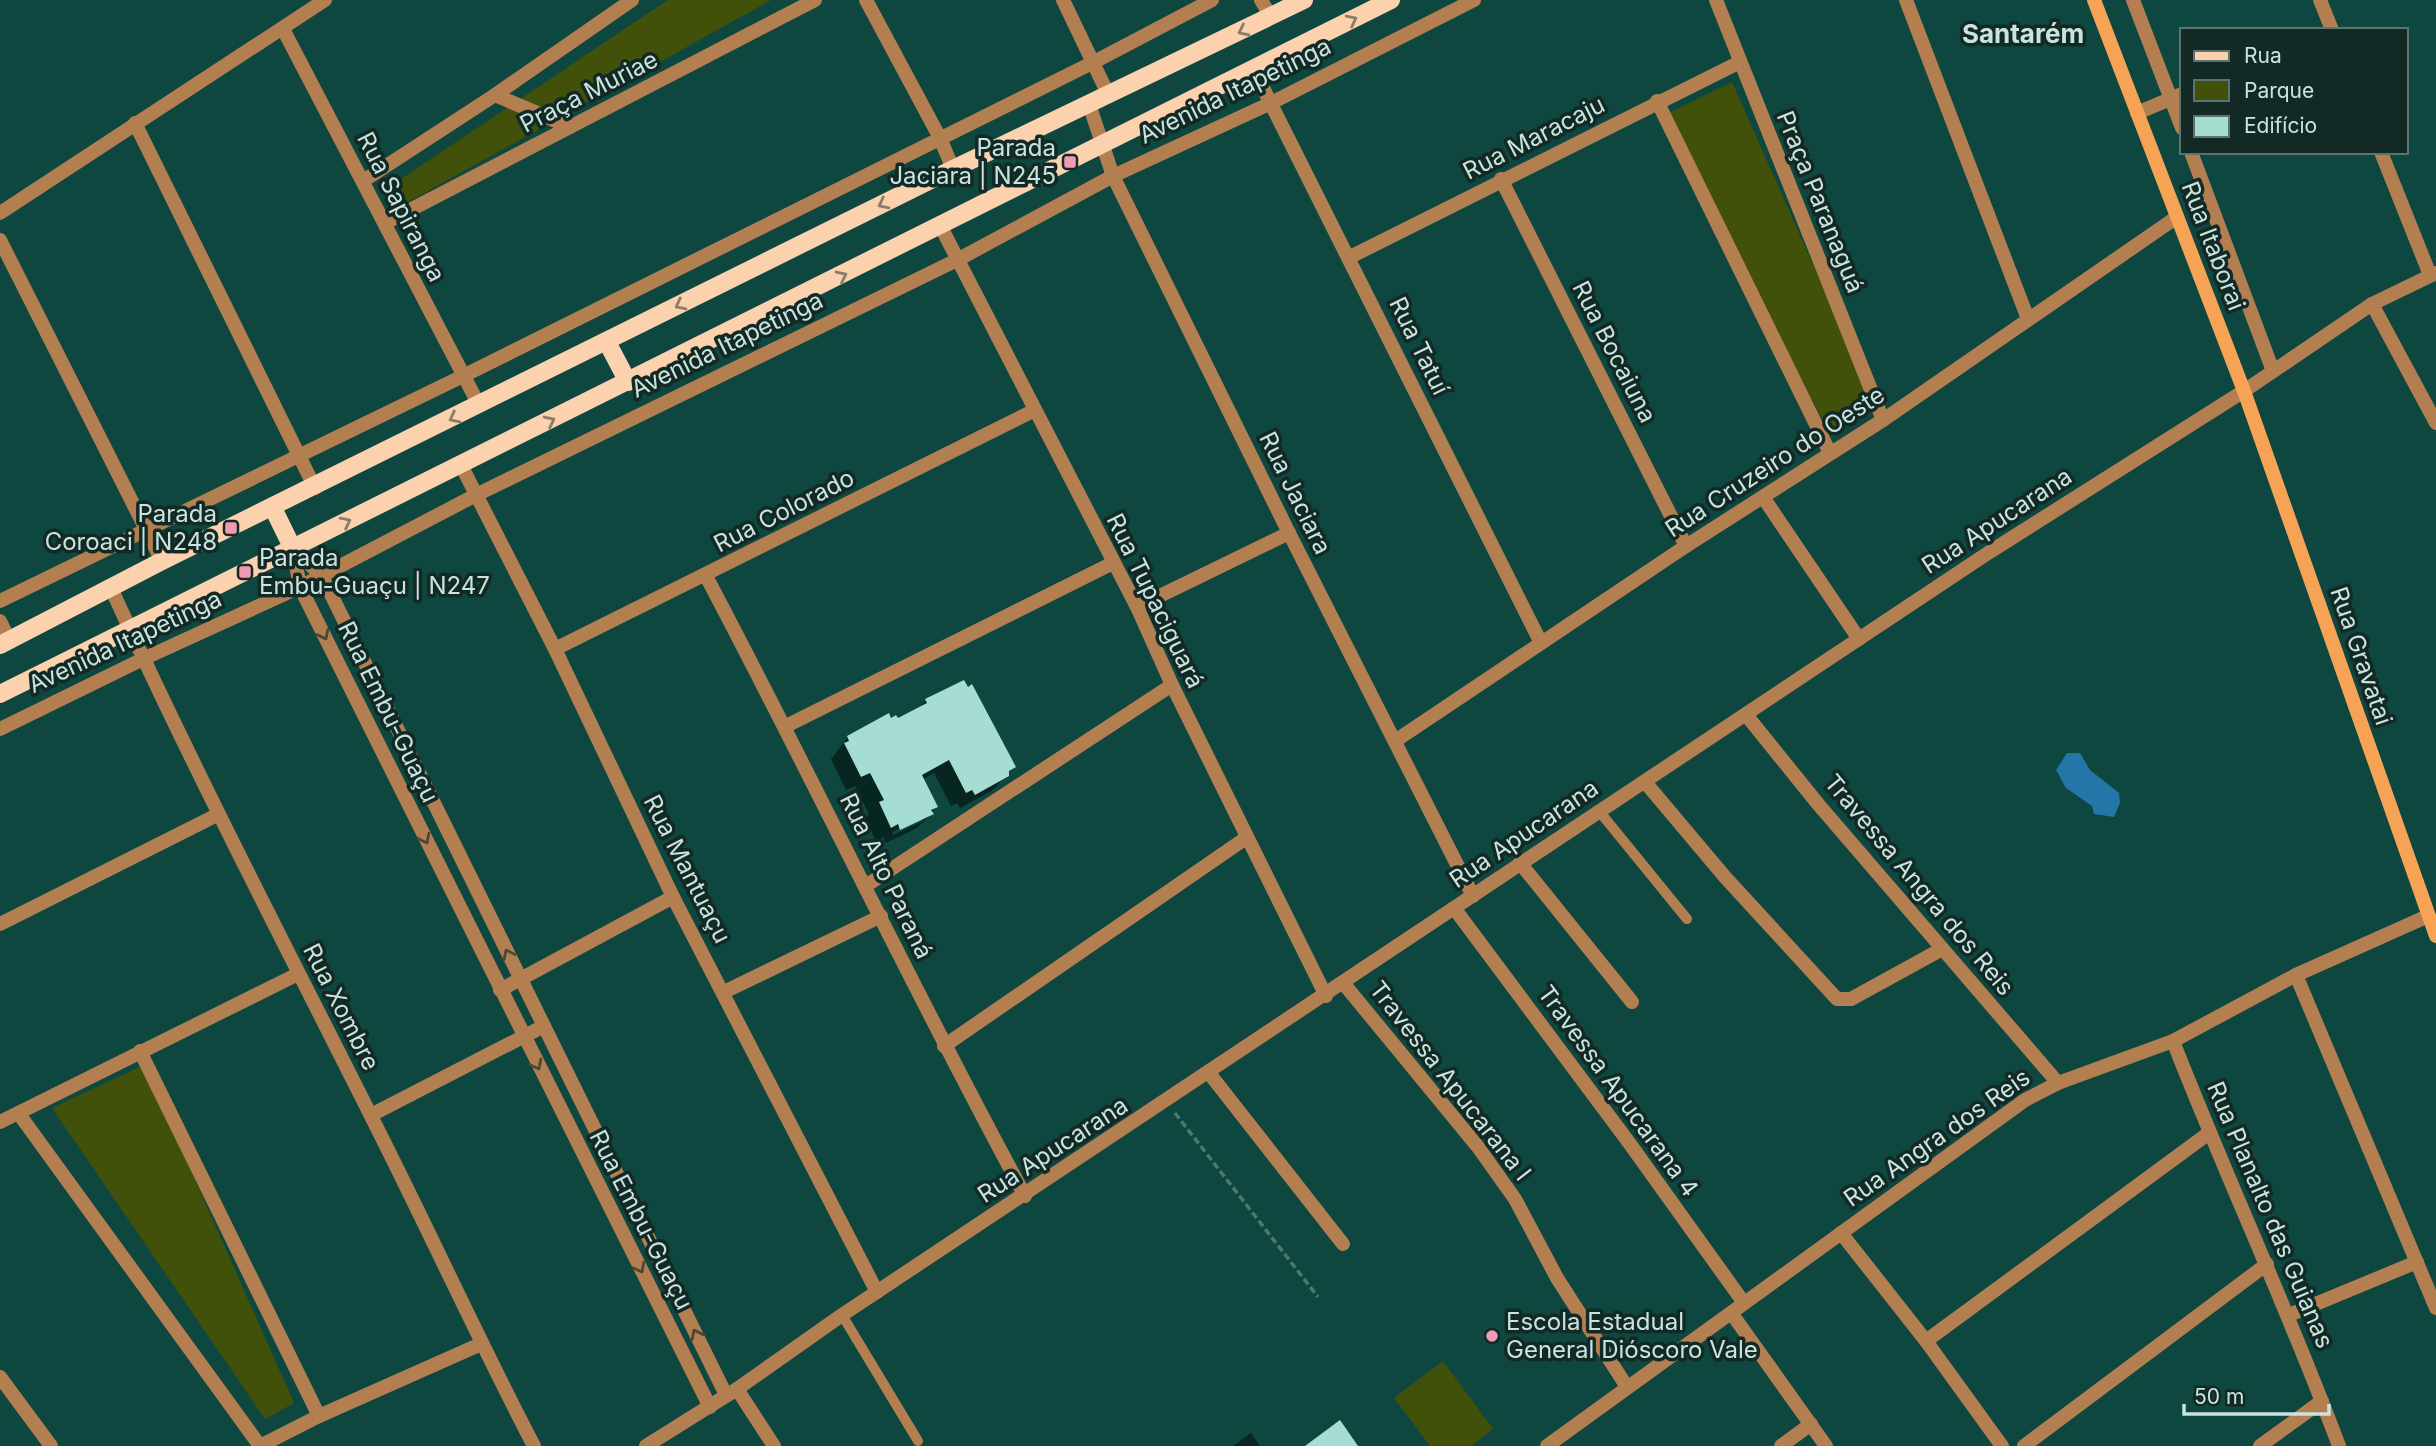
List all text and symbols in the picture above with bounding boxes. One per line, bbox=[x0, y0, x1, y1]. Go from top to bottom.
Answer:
one-way arrow bbox=[1345, 15, 1357, 29]
district label: Santarém bbox=[1962, 18, 2084, 49]
one-way arrow bbox=[1238, 22, 1250, 36]
legend bbox=[2180, 28, 2408, 154]
street label: Avenida Itapetinga bbox=[1134, 32, 1335, 150]
text: Rua bbox=[2244, 43, 2282, 68]
street label: Praça Muriae bbox=[515, 44, 662, 139]
text: Parque bbox=[2244, 78, 2314, 103]
street label: Rua Maracaju bbox=[1458, 89, 1609, 186]
street label: Praça Paranaguá bbox=[1771, 107, 1870, 297]
text: Edifício bbox=[2244, 113, 2317, 138]
street label: Rua Sapiranga bbox=[351, 127, 452, 286]
place label: Parada Jaciara | N245 bbox=[889, 133, 1056, 190]
marker: Parada Jaciara | N245 bbox=[1062, 154, 1078, 170]
street label: Rua Itaborai bbox=[2176, 177, 2251, 314]
one-way arrow bbox=[878, 195, 890, 209]
one-way arrow bbox=[835, 271, 847, 285]
street label: Rua Bocaiuna bbox=[1566, 276, 1663, 427]
street label: Avenida Itapetinga bbox=[626, 286, 827, 404]
street label: Rua Tatuí bbox=[1383, 292, 1456, 399]
one-way arrow bbox=[675, 297, 687, 311]
street label: Rua Cruzeiro do Oeste bbox=[1660, 380, 1890, 543]
one-way arrow bbox=[449, 409, 461, 423]
one-way arrow bbox=[543, 415, 555, 429]
street label: Rua Jaciara bbox=[1253, 427, 1338, 559]
street label: Rua Apucarana bbox=[1916, 461, 2077, 580]
street label: Rua Colorado bbox=[709, 463, 859, 558]
place label: Parada Coroaci | N248 bbox=[45, 499, 217, 556]
street label: Rua Tupaciguará bbox=[1101, 509, 1210, 693]
one-way arrow bbox=[339, 516, 351, 530]
marker: Parada Coroaci | N248 bbox=[223, 520, 239, 536]
place label: Parada Embu-Guaçu | N247 bbox=[259, 543, 490, 600]
marker: Parada Embu-Guaçu | N247 bbox=[237, 564, 253, 580]
street label: Rua Gravatai bbox=[2324, 583, 2399, 729]
street label: Avenida Itapetinga bbox=[24, 584, 226, 699]
street label: Rua Embu-Guaçu bbox=[332, 617, 445, 807]
one-way arrow bbox=[316, 628, 330, 640]
street label: Travessa Angra dos Reis bbox=[1818, 768, 2020, 1001]
street label: Rua Apucarana bbox=[1444, 773, 1604, 894]
street label: Rua Alto Paraná bbox=[834, 788, 939, 963]
street label: Rua Mantuaçu bbox=[638, 790, 737, 948]
one-way arrow bbox=[417, 832, 431, 844]
street label: Rua Xombre bbox=[297, 939, 386, 1075]
one-way arrow bbox=[503, 949, 517, 961]
street label: Travessa Apucarana I bbox=[1364, 975, 1537, 1186]
street label: Travessa Apucarana 4 bbox=[1532, 979, 1705, 1202]
one-way arrow bbox=[529, 1057, 543, 1070]
street label: Rua Angra dos Reis bbox=[1838, 1062, 2035, 1213]
street label: Rua Planalto das Guianas bbox=[2201, 1077, 2340, 1352]
street label: Rua Apucarana bbox=[972, 1090, 1133, 1209]
street label: Rua Embu-Guaçu bbox=[584, 1125, 699, 1314]
one-way arrow bbox=[631, 1261, 645, 1273]
place label: Escola Estadual General Dióscoro Vale bbox=[1506, 1307, 1758, 1364]
marker: Escola Estadual General Dióscoro Vale bbox=[1484, 1328, 1500, 1344]
one-way arrow bbox=[690, 1329, 704, 1341]
scale bar bbox=[2184, 1372, 2329, 1416]
text: 50 m bbox=[2194, 1384, 2244, 1409]

